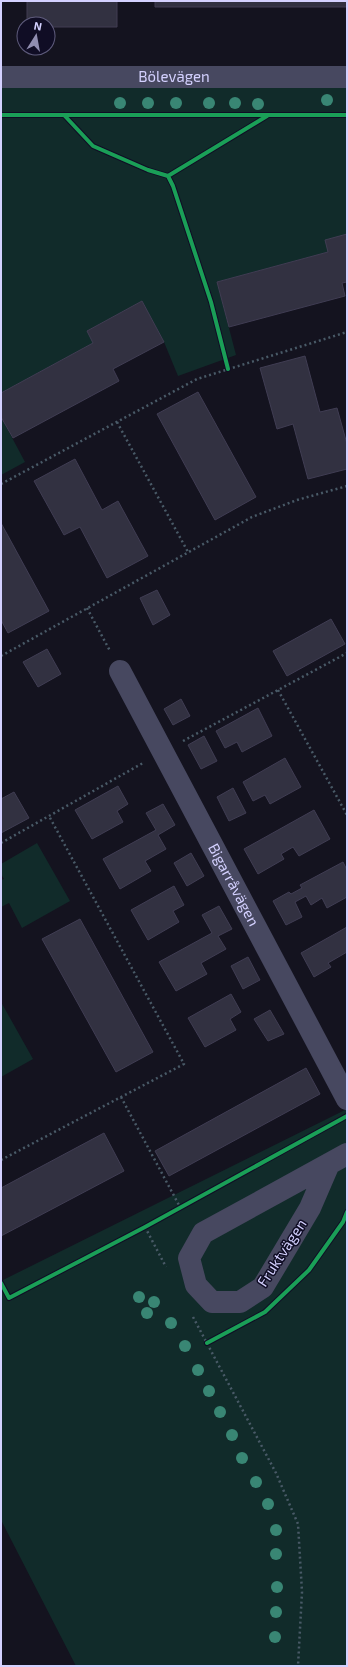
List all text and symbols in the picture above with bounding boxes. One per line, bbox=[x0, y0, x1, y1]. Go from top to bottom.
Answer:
north arrow bbox=[16, 16, 56, 56]
text: N bbox=[33, 19, 43, 33]
street label: Bölevägen bbox=[138, 67, 210, 85]
street label: Bigarråvägen bbox=[205, 840, 264, 929]
street label: Fruktvägen bbox=[253, 1215, 310, 1290]

